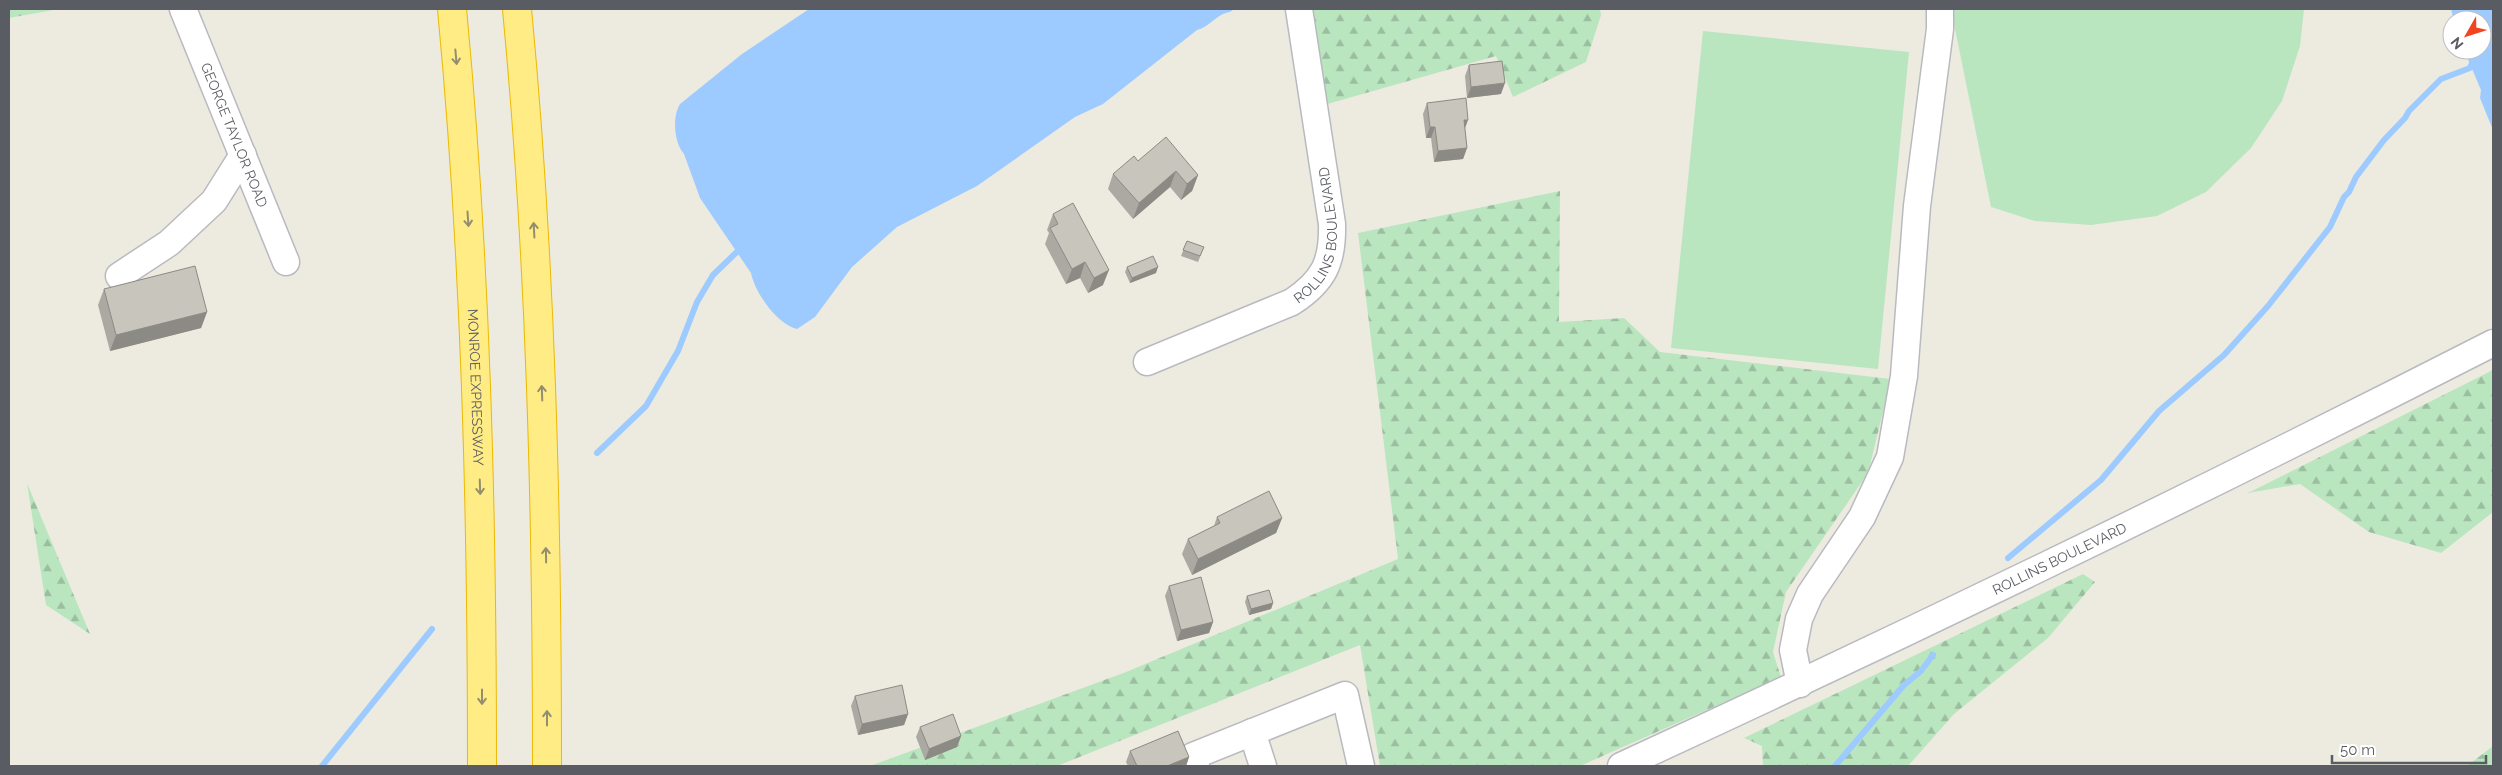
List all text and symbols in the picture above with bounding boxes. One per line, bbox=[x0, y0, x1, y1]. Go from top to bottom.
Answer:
north arrow bbox=[2442, 10, 2492, 60]
text: N bbox=[2447, 34, 2466, 52]
one-way arrow bbox=[452, 49, 461, 65]
street label: GEORGE TAYLOR ROAD bbox=[198, 60, 271, 210]
street label: ROLLINS BOULEVARD bbox=[1291, 166, 1340, 306]
one-way arrow bbox=[463, 211, 473, 227]
one-way arrow bbox=[530, 223, 539, 239]
street label: MONROE EXPRESSWAY bbox=[465, 308, 486, 466]
one-way arrow bbox=[537, 385, 547, 401]
one-way arrow bbox=[475, 478, 484, 494]
street label: ROLLINS BOULEVARD bbox=[1990, 519, 2129, 598]
one-way arrow bbox=[541, 547, 551, 564]
one-way arrow bbox=[477, 688, 487, 705]
one-way arrow bbox=[542, 710, 552, 726]
scale bar bbox=[2332, 732, 2486, 764]
text: 50 m bbox=[2340, 741, 2375, 759]

